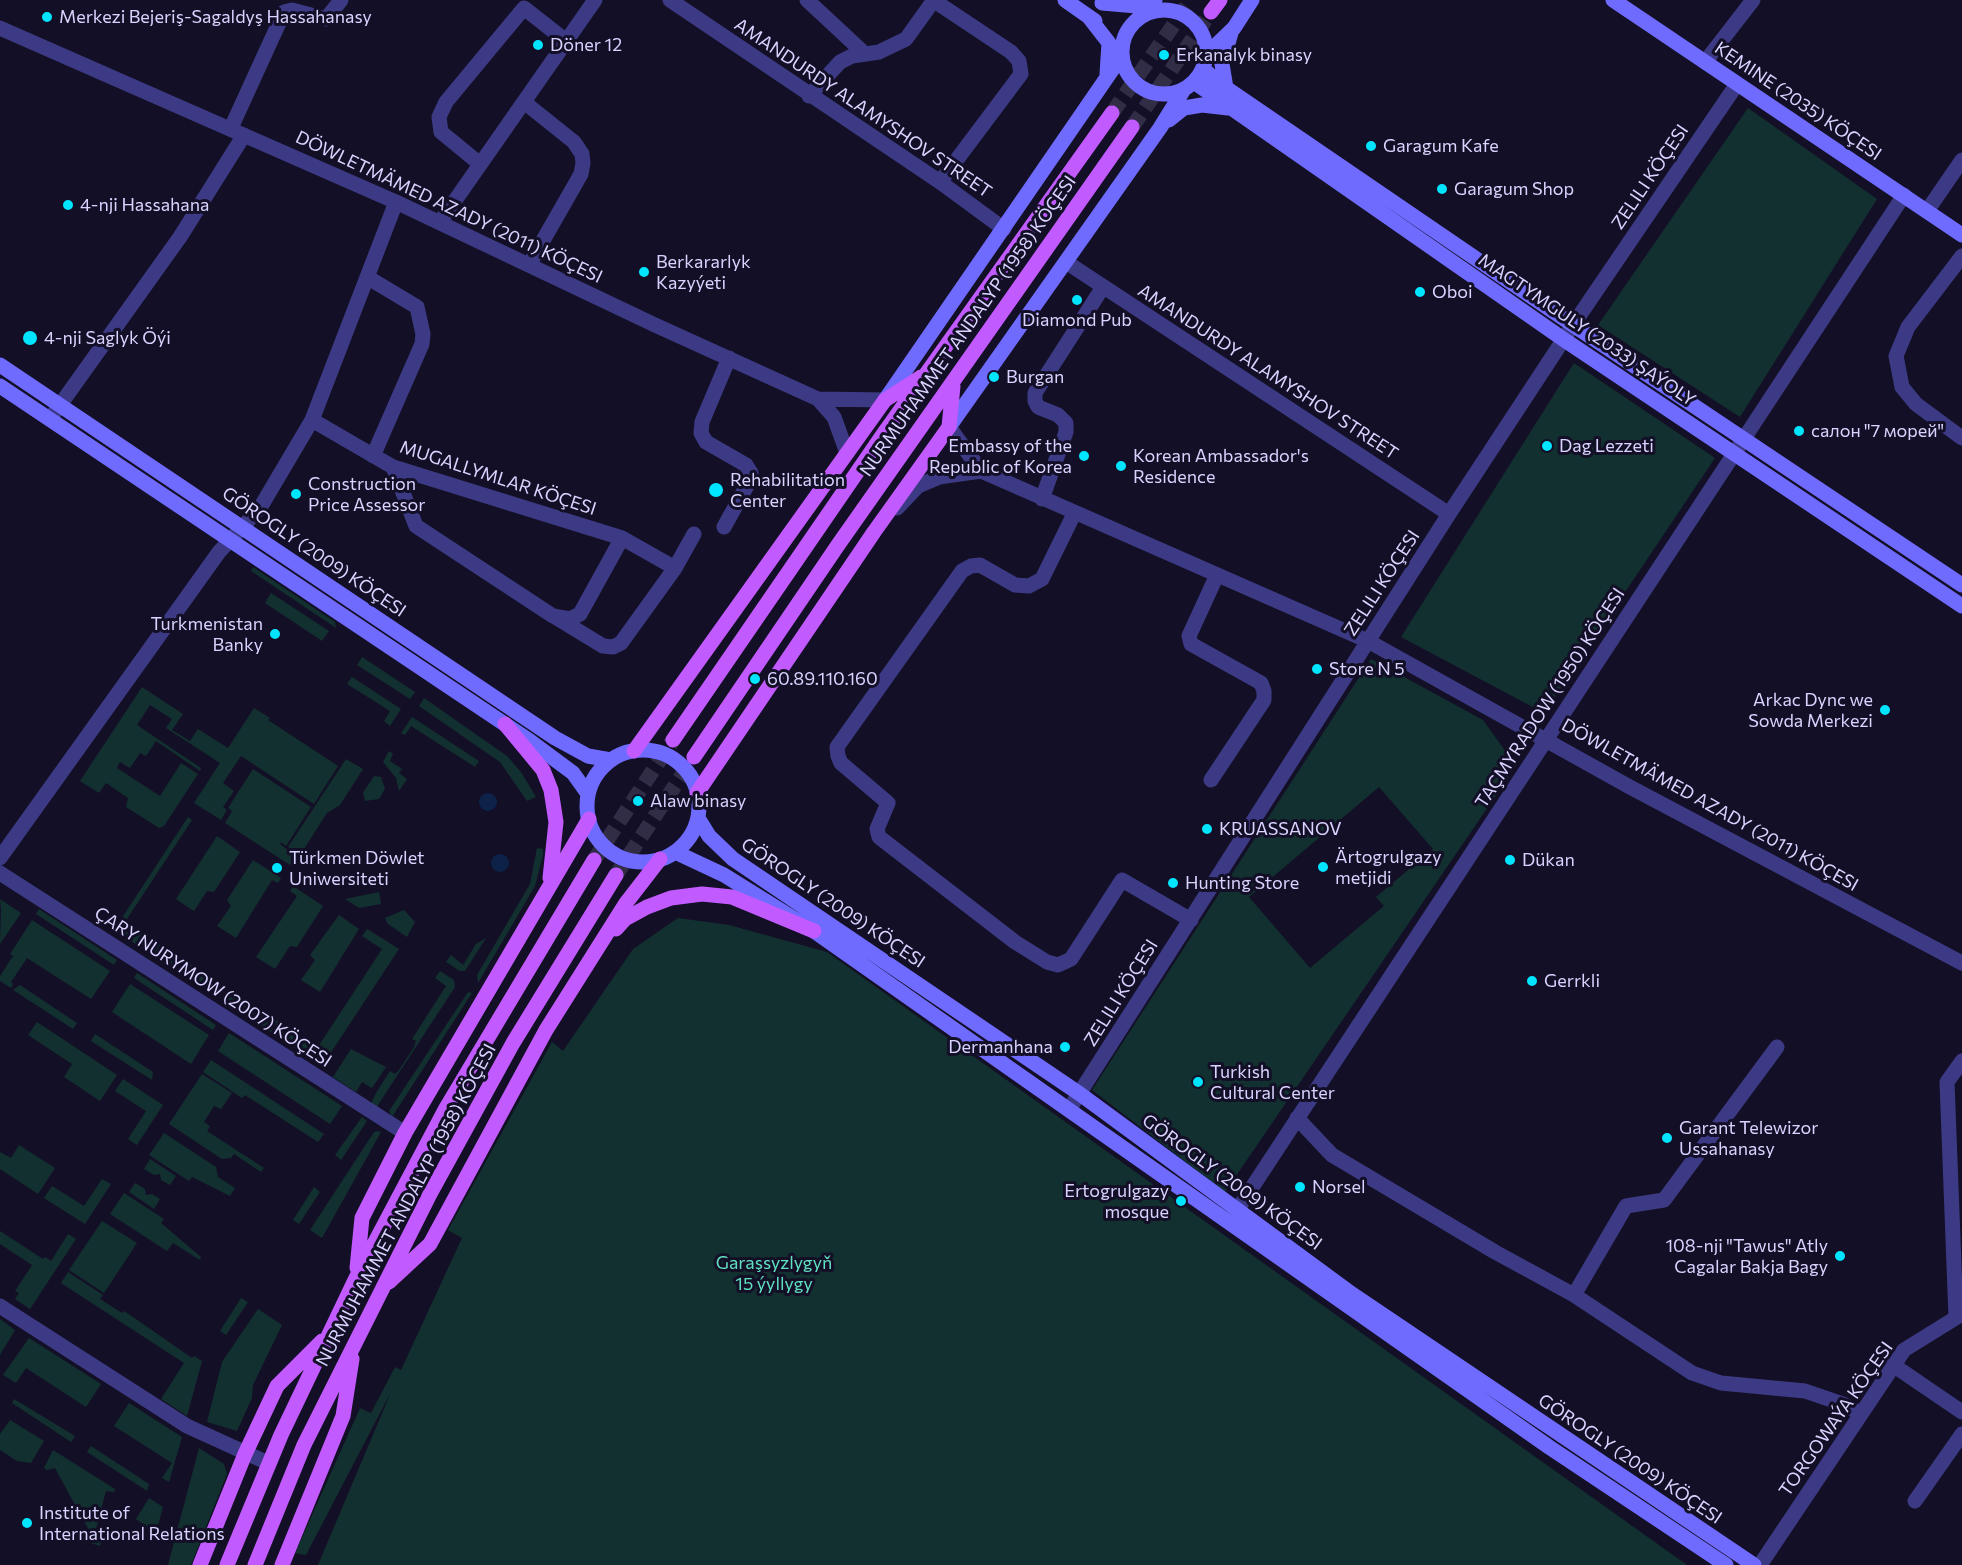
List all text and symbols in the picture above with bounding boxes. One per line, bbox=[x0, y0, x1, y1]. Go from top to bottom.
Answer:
place label: Merkezi Bejeriş-Sagaldyş Hassahanasy bbox=[59, 6, 372, 28]
marker: Merkezi Bejeriş-Sagaldyş Hassahanasy bbox=[40, 10, 54, 24]
street label: AMANDURDY ALAMYSHOV STREET bbox=[730, 14, 996, 202]
place label: Döner 12 bbox=[550, 34, 622, 56]
street label: KEMINE (2035) KÖÇESI bbox=[1710, 37, 1886, 165]
marker: Döner 12 bbox=[531, 38, 545, 52]
place label: Erkanalyk binasy bbox=[1176, 44, 1312, 66]
marker: Erkanalyk binasy bbox=[1157, 48, 1171, 62]
street label: ZELILI KÖÇESI bbox=[1607, 121, 1693, 233]
street label: DÖWLETMÄMED AZADY (2011) KÖÇESI bbox=[292, 126, 606, 288]
place label: Garagum Kafe bbox=[1383, 135, 1499, 157]
marker: Garagum Kafe bbox=[1364, 139, 1378, 153]
street label: NURMUHAMMET ANDALYP (1958) KÖÇESI bbox=[855, 172, 1081, 480]
place label: Garagum Shop bbox=[1454, 178, 1574, 200]
marker: Garagum Shop bbox=[1435, 182, 1449, 196]
place label: 4-nji Hassahana bbox=[80, 194, 210, 216]
marker: 4-nji Hassahana bbox=[61, 198, 75, 212]
street label: MAGTYMGULY (2033) ŞAÝOLY bbox=[1474, 249, 1700, 411]
place label: Berkararlyk Kazyýeti bbox=[656, 251, 751, 294]
marker: Berkararlyk Kazyýeti bbox=[637, 265, 651, 279]
street label: AMANDURDY ALAMYSHOV STREET bbox=[1134, 280, 1402, 464]
place label: Oboi bbox=[1432, 281, 1473, 303]
marker: Oboi bbox=[1413, 285, 1427, 299]
marker: Diamond Pub bbox=[1070, 293, 1084, 307]
place label: Diamond Pub bbox=[1022, 309, 1132, 331]
place label: 4-nji Saglyk Öýi bbox=[44, 327, 171, 349]
marker: 4-nji Saglyk Öýi bbox=[21, 329, 39, 347]
place label: Burgan bbox=[1006, 366, 1064, 388]
marker: Burgan bbox=[987, 370, 1001, 384]
place label: салон "7 морей" bbox=[1811, 420, 1944, 442]
marker: салон "7 морей" bbox=[1792, 424, 1806, 438]
place label: Embassy of the Republic of Korea bbox=[929, 435, 1072, 478]
place label: Dag Lezzeti bbox=[1559, 435, 1654, 457]
street label: MUGALLYMLAR KÖÇESI bbox=[397, 436, 599, 520]
marker: Dag Lezzeti bbox=[1540, 439, 1554, 453]
place label: Korean Ambassador's Residence bbox=[1133, 445, 1309, 488]
marker: Embassy of the Republic of Korea bbox=[1077, 449, 1091, 463]
marker: Korean Ambassador's Residence bbox=[1114, 459, 1128, 473]
place label: Rehabilitation Center bbox=[730, 469, 845, 512]
place label: Construction Price Assessor bbox=[308, 473, 426, 516]
marker: Rehabilitation Center bbox=[707, 481, 725, 499]
street label: GÖROGLY (2009) KÖÇESI bbox=[218, 482, 410, 622]
marker: Construction Price Assessor bbox=[289, 487, 303, 501]
street label: ZELILI KÖÇESI bbox=[1340, 526, 1424, 640]
street label: TAÇMYRADOW (1950) KÖÇESI bbox=[1471, 584, 1629, 812]
place label: Turkmenistan Banky bbox=[151, 613, 263, 656]
marker: Turkmenistan Banky bbox=[268, 627, 282, 641]
place label: Store N 5 bbox=[1329, 658, 1405, 680]
marker: Store N 5 bbox=[1310, 662, 1324, 676]
place label: 60.89.110.160 bbox=[767, 668, 878, 690]
marker: 60.89.110.160 bbox=[748, 672, 762, 686]
place label: Arkac Dync we Sowda Merkezi bbox=[1748, 689, 1873, 732]
marker: Arkac Dync we Sowda Merkezi bbox=[1878, 703, 1892, 717]
street label: DÖWLETMÄMED AZADY (2011) KÖÇESI bbox=[1558, 714, 1862, 896]
place label: Alaw binasy bbox=[650, 790, 746, 812]
marker: Alaw binasy bbox=[631, 794, 645, 808]
place label: KRUASSANOV bbox=[1219, 818, 1342, 840]
marker: KRUASSANOV bbox=[1200, 822, 1214, 836]
street label: GÖROGLY (2009) KÖÇESI bbox=[737, 833, 929, 973]
place label: Ärtogrulgazy metjidi bbox=[1335, 846, 1441, 888]
place label: Türkmen Döwlet Uniwersiteti bbox=[289, 847, 424, 890]
place label: Dükan bbox=[1522, 849, 1575, 871]
marker: Dükan bbox=[1503, 853, 1517, 867]
marker: Ärtogrulgazy metjidi bbox=[1316, 860, 1330, 874]
marker: Türkmen Döwlet Uniwersiteti bbox=[270, 861, 284, 875]
place label: Hunting Store bbox=[1185, 872, 1299, 894]
marker: Hunting Store bbox=[1166, 876, 1180, 890]
street label: ÇARY NURYMOW (2007) KÖÇESI bbox=[90, 902, 336, 1072]
street label: ZELILI KÖÇESI bbox=[1080, 936, 1162, 1050]
place label: Gerrkli bbox=[1544, 970, 1600, 992]
marker: Gerrkli bbox=[1525, 974, 1539, 988]
place label: Dermanhana bbox=[948, 1036, 1053, 1058]
street label: NURMUHAMMET ANDALYP (1958) KÖÇESI bbox=[311, 1040, 501, 1370]
marker: Dermanhana bbox=[1058, 1040, 1072, 1054]
place label: Turkish Cultural Center bbox=[1210, 1061, 1335, 1104]
marker: Turkish Cultural Center bbox=[1191, 1075, 1205, 1089]
street label: GÖROGLY (2009) KÖÇESI bbox=[1138, 1109, 1326, 1255]
place label: Garant Telewizor Ussahanasy bbox=[1679, 1117, 1819, 1160]
marker: Garant Telewizor Ussahanasy bbox=[1660, 1131, 1674, 1145]
place label: Norsel bbox=[1312, 1176, 1365, 1198]
place label: Ertogrulgazy mosque bbox=[1064, 1180, 1169, 1222]
marker: Norsel bbox=[1293, 1180, 1307, 1194]
marker: Ertogrulgazy mosque bbox=[1174, 1194, 1188, 1208]
place label: 108-nji "Tawus" Atly Cagalar Bakja Bagy bbox=[1665, 1235, 1828, 1278]
marker: 108-nji "Tawus" Atly Cagalar Bakja Bagy bbox=[1833, 1249, 1847, 1263]
park label: Garaşsyzlygyň 15 ýyllygy bbox=[716, 1252, 832, 1294]
street label: TORGOWAÝA KÖÇESI bbox=[1774, 1338, 1898, 1500]
street label: GÖROGLY (2009) KÖÇESI bbox=[1534, 1389, 1726, 1529]
place label: Institute of International Relations bbox=[39, 1502, 225, 1544]
marker: Institute of International Relations bbox=[20, 1516, 34, 1530]

